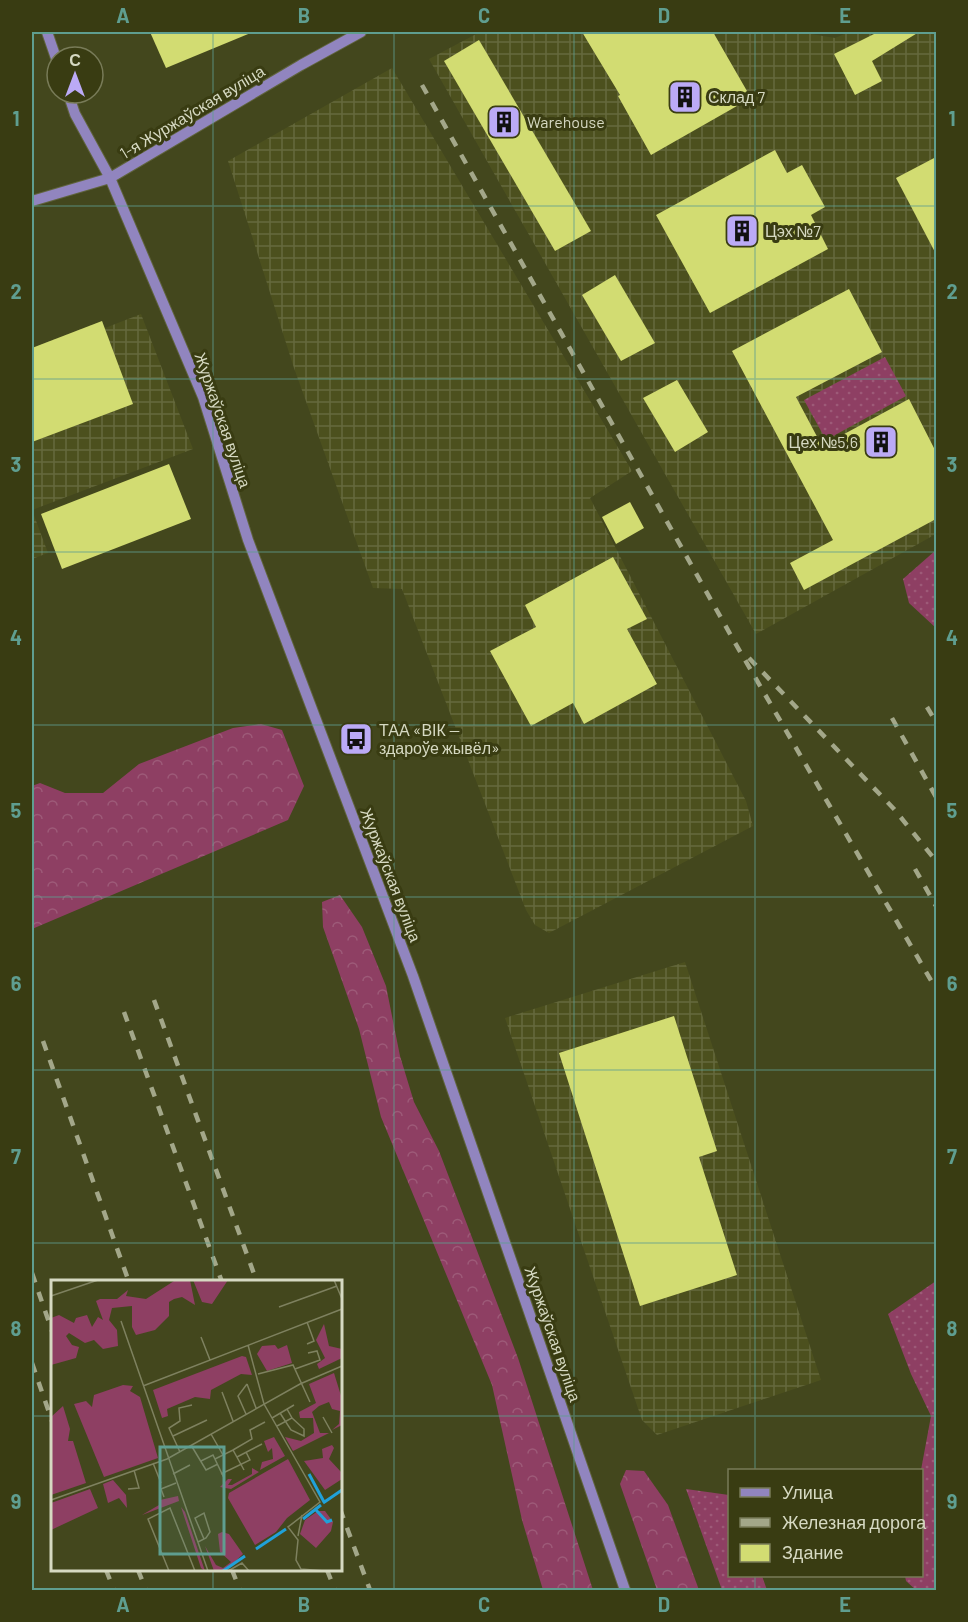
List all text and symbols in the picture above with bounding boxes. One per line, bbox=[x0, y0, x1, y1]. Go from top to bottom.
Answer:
text: A bbox=[116, 3, 130, 27]
text: B bbox=[298, 3, 310, 27]
text: C bbox=[478, 3, 490, 27]
text: D bbox=[658, 3, 670, 27]
text: E bbox=[839, 3, 851, 27]
north arrow bbox=[45, 45, 105, 105]
text: С bbox=[69, 50, 81, 69]
street label: 1-я Журжаўская вуліца bbox=[116, 61, 268, 162]
building icon: Склад 7 bbox=[667, 79, 703, 115]
place label: Склад 7 bbox=[708, 87, 766, 106]
building icon: Warehouse bbox=[486, 104, 522, 140]
text: 1 bbox=[12, 106, 20, 130]
text: 1 bbox=[948, 106, 956, 130]
place label: Warehouse bbox=[527, 112, 605, 131]
building icon: Цэх №7 bbox=[724, 213, 760, 249]
place label: Цэх №7 bbox=[765, 221, 821, 240]
text: 2 bbox=[10, 279, 22, 303]
text: 2 bbox=[946, 279, 958, 303]
street label: Журжаўская вуліца bbox=[191, 350, 256, 490]
building icon: Цех №5,6 bbox=[863, 424, 899, 460]
place label: Цех №5,6 bbox=[789, 432, 858, 451]
text: 3 bbox=[11, 452, 21, 476]
text: 3 bbox=[947, 452, 957, 476]
text: 4 bbox=[10, 625, 22, 649]
text: 4 bbox=[946, 625, 958, 649]
place label: ТАА «ВІК — здароўе жывёл» bbox=[379, 720, 500, 757]
bus stop icon: ТАА «ВІК — здароўе жывёл» bbox=[338, 721, 374, 757]
text: 5 bbox=[11, 798, 22, 822]
text: 5 bbox=[947, 798, 958, 822]
street label: Журжаўская вуліца bbox=[357, 805, 426, 944]
text: 6 bbox=[11, 971, 22, 995]
text: 6 bbox=[947, 971, 958, 995]
text: 7 bbox=[11, 1144, 21, 1168]
text: 7 bbox=[947, 1144, 957, 1168]
street label: Журжаўская вуліца bbox=[521, 1264, 586, 1404]
inset map bbox=[51, 1280, 342, 1571]
text: 8 bbox=[11, 1316, 22, 1340]
text: 8 bbox=[947, 1316, 958, 1340]
legend bbox=[728, 1469, 923, 1577]
text: Улица bbox=[782, 1481, 834, 1503]
text: 9 bbox=[11, 1489, 21, 1513]
text: 9 bbox=[947, 1489, 957, 1513]
text: Железная дорога bbox=[782, 1511, 927, 1533]
text: Здание bbox=[782, 1541, 843, 1563]
text: A bbox=[116, 1592, 130, 1616]
text: B bbox=[298, 1592, 310, 1616]
text: C bbox=[478, 1592, 490, 1616]
text: D bbox=[658, 1592, 670, 1616]
text: E bbox=[839, 1592, 851, 1616]

